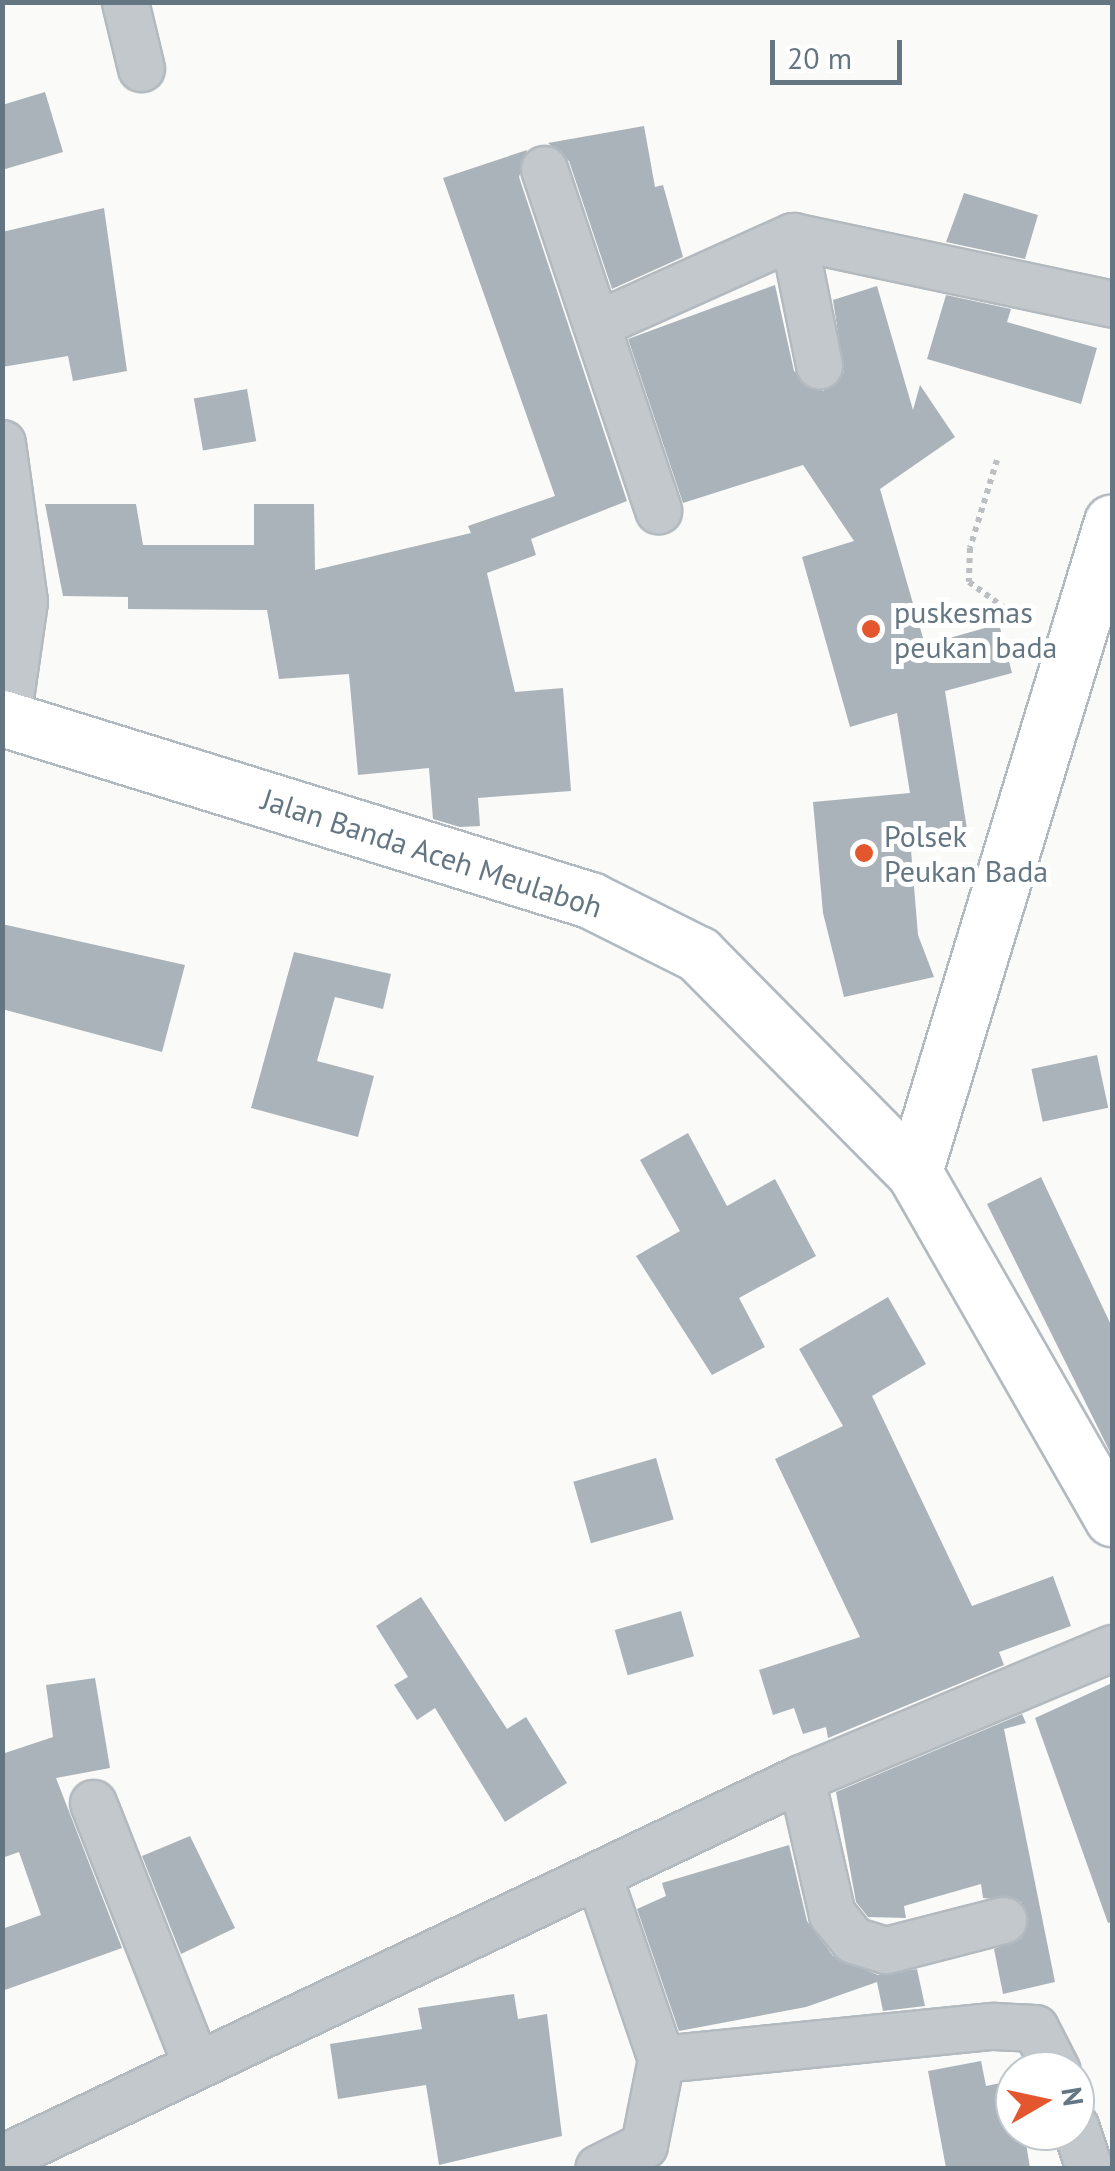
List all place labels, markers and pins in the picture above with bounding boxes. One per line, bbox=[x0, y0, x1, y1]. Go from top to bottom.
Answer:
place label: puskesmas peukan bada bbox=[894, 594, 1057, 664]
marker: puskesmas peukan bada bbox=[858, 616, 884, 642]
place label: Polsek Peukan Bada bbox=[884, 818, 1048, 888]
marker: Polsek Peukan Bada bbox=[853, 842, 875, 864]

